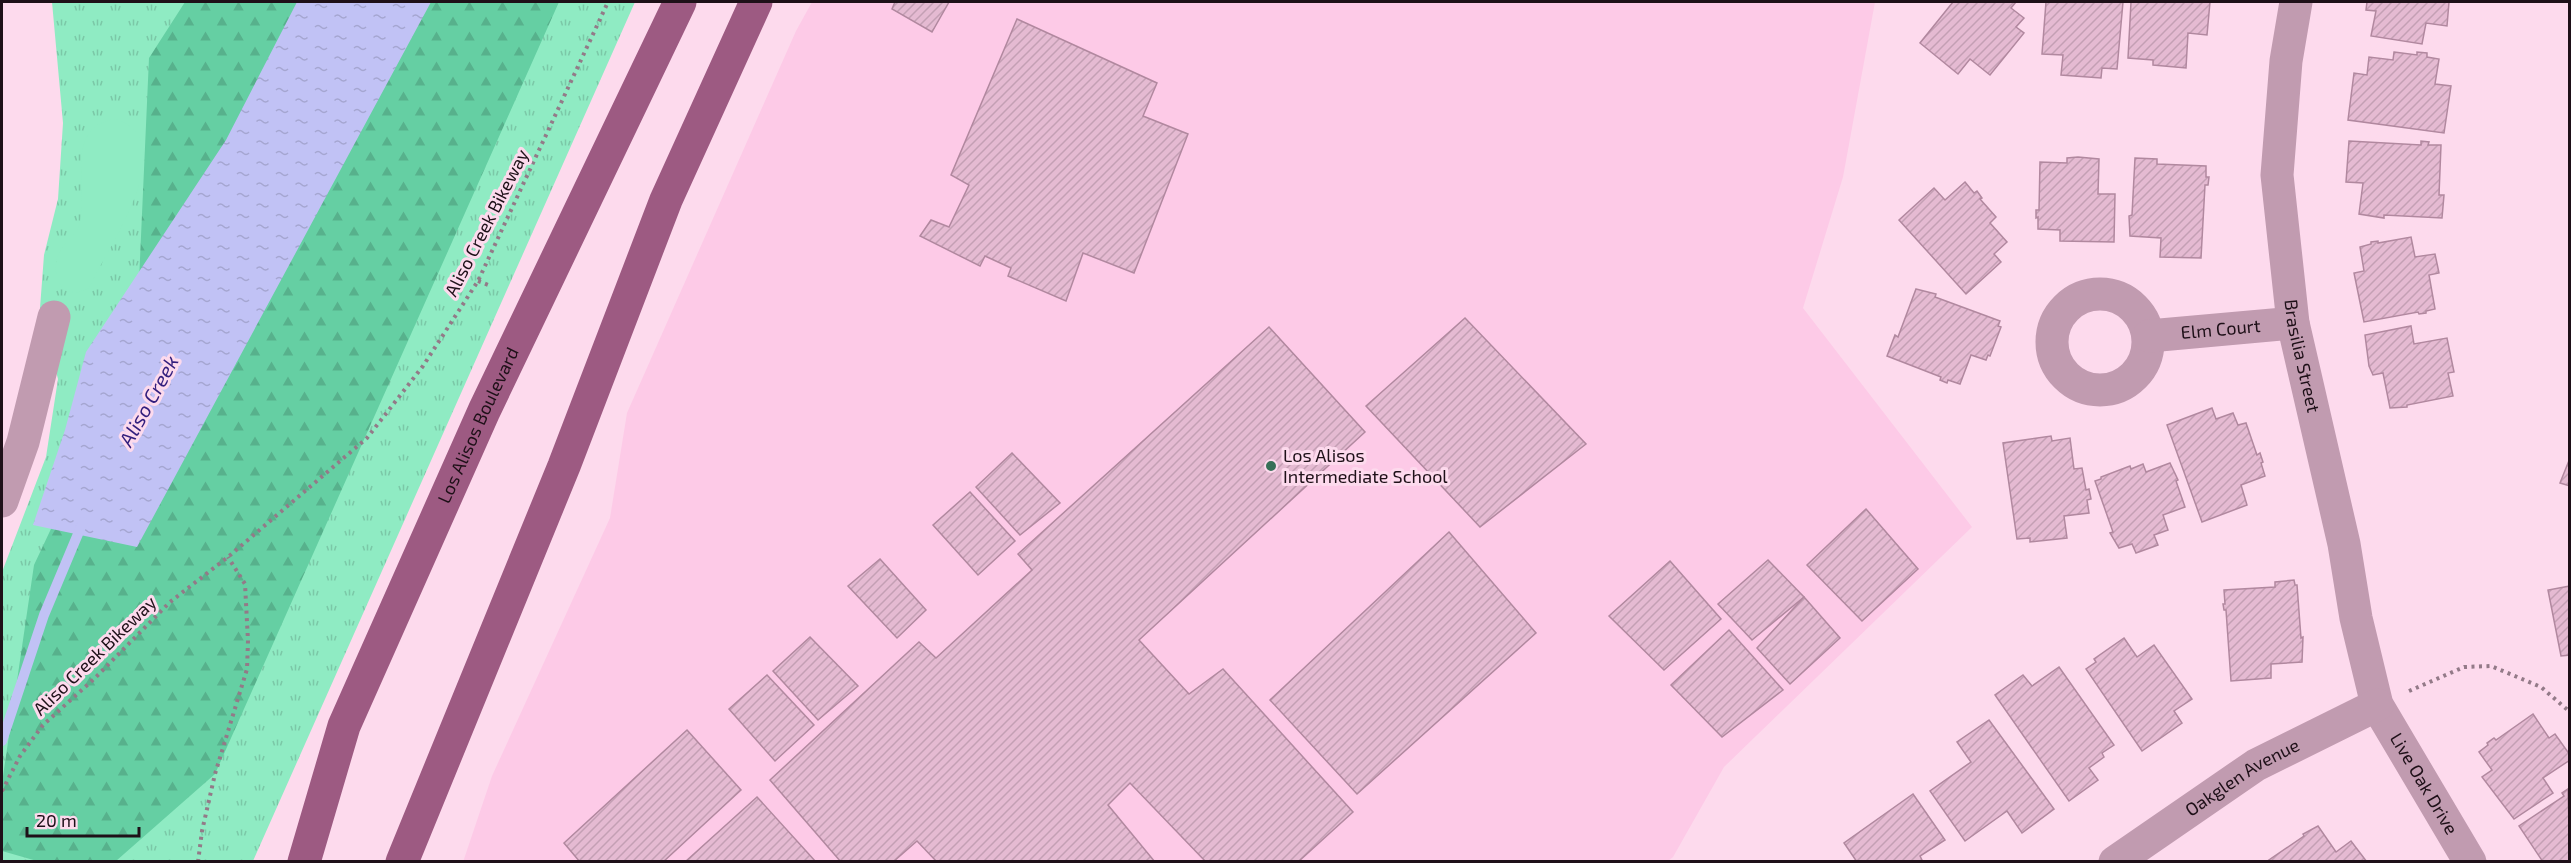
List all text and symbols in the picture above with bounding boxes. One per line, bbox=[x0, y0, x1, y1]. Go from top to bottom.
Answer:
street label: Aliso Creek Bikeway bbox=[439, 145, 533, 300]
street label: Brasilia Street bbox=[2280, 298, 2325, 415]
street label: Elm Court bbox=[2180, 314, 2262, 343]
street label: Los Alisos Boulevard bbox=[432, 343, 523, 506]
water label: Aliso Creek bbox=[113, 351, 183, 451]
place label: Los Alisos Intermediate School bbox=[1283, 444, 1448, 487]
marker: Los Alisos Intermediate School bbox=[1264, 459, 1278, 473]
street label: Aliso Creek Bikeway bbox=[28, 591, 161, 720]
street label: Live Oak Drive bbox=[2386, 728, 2463, 838]
street label: Oakglen Avenue bbox=[2180, 733, 2303, 821]
scale bar bbox=[27, 800, 140, 838]
text: 20 m bbox=[36, 809, 77, 831]

